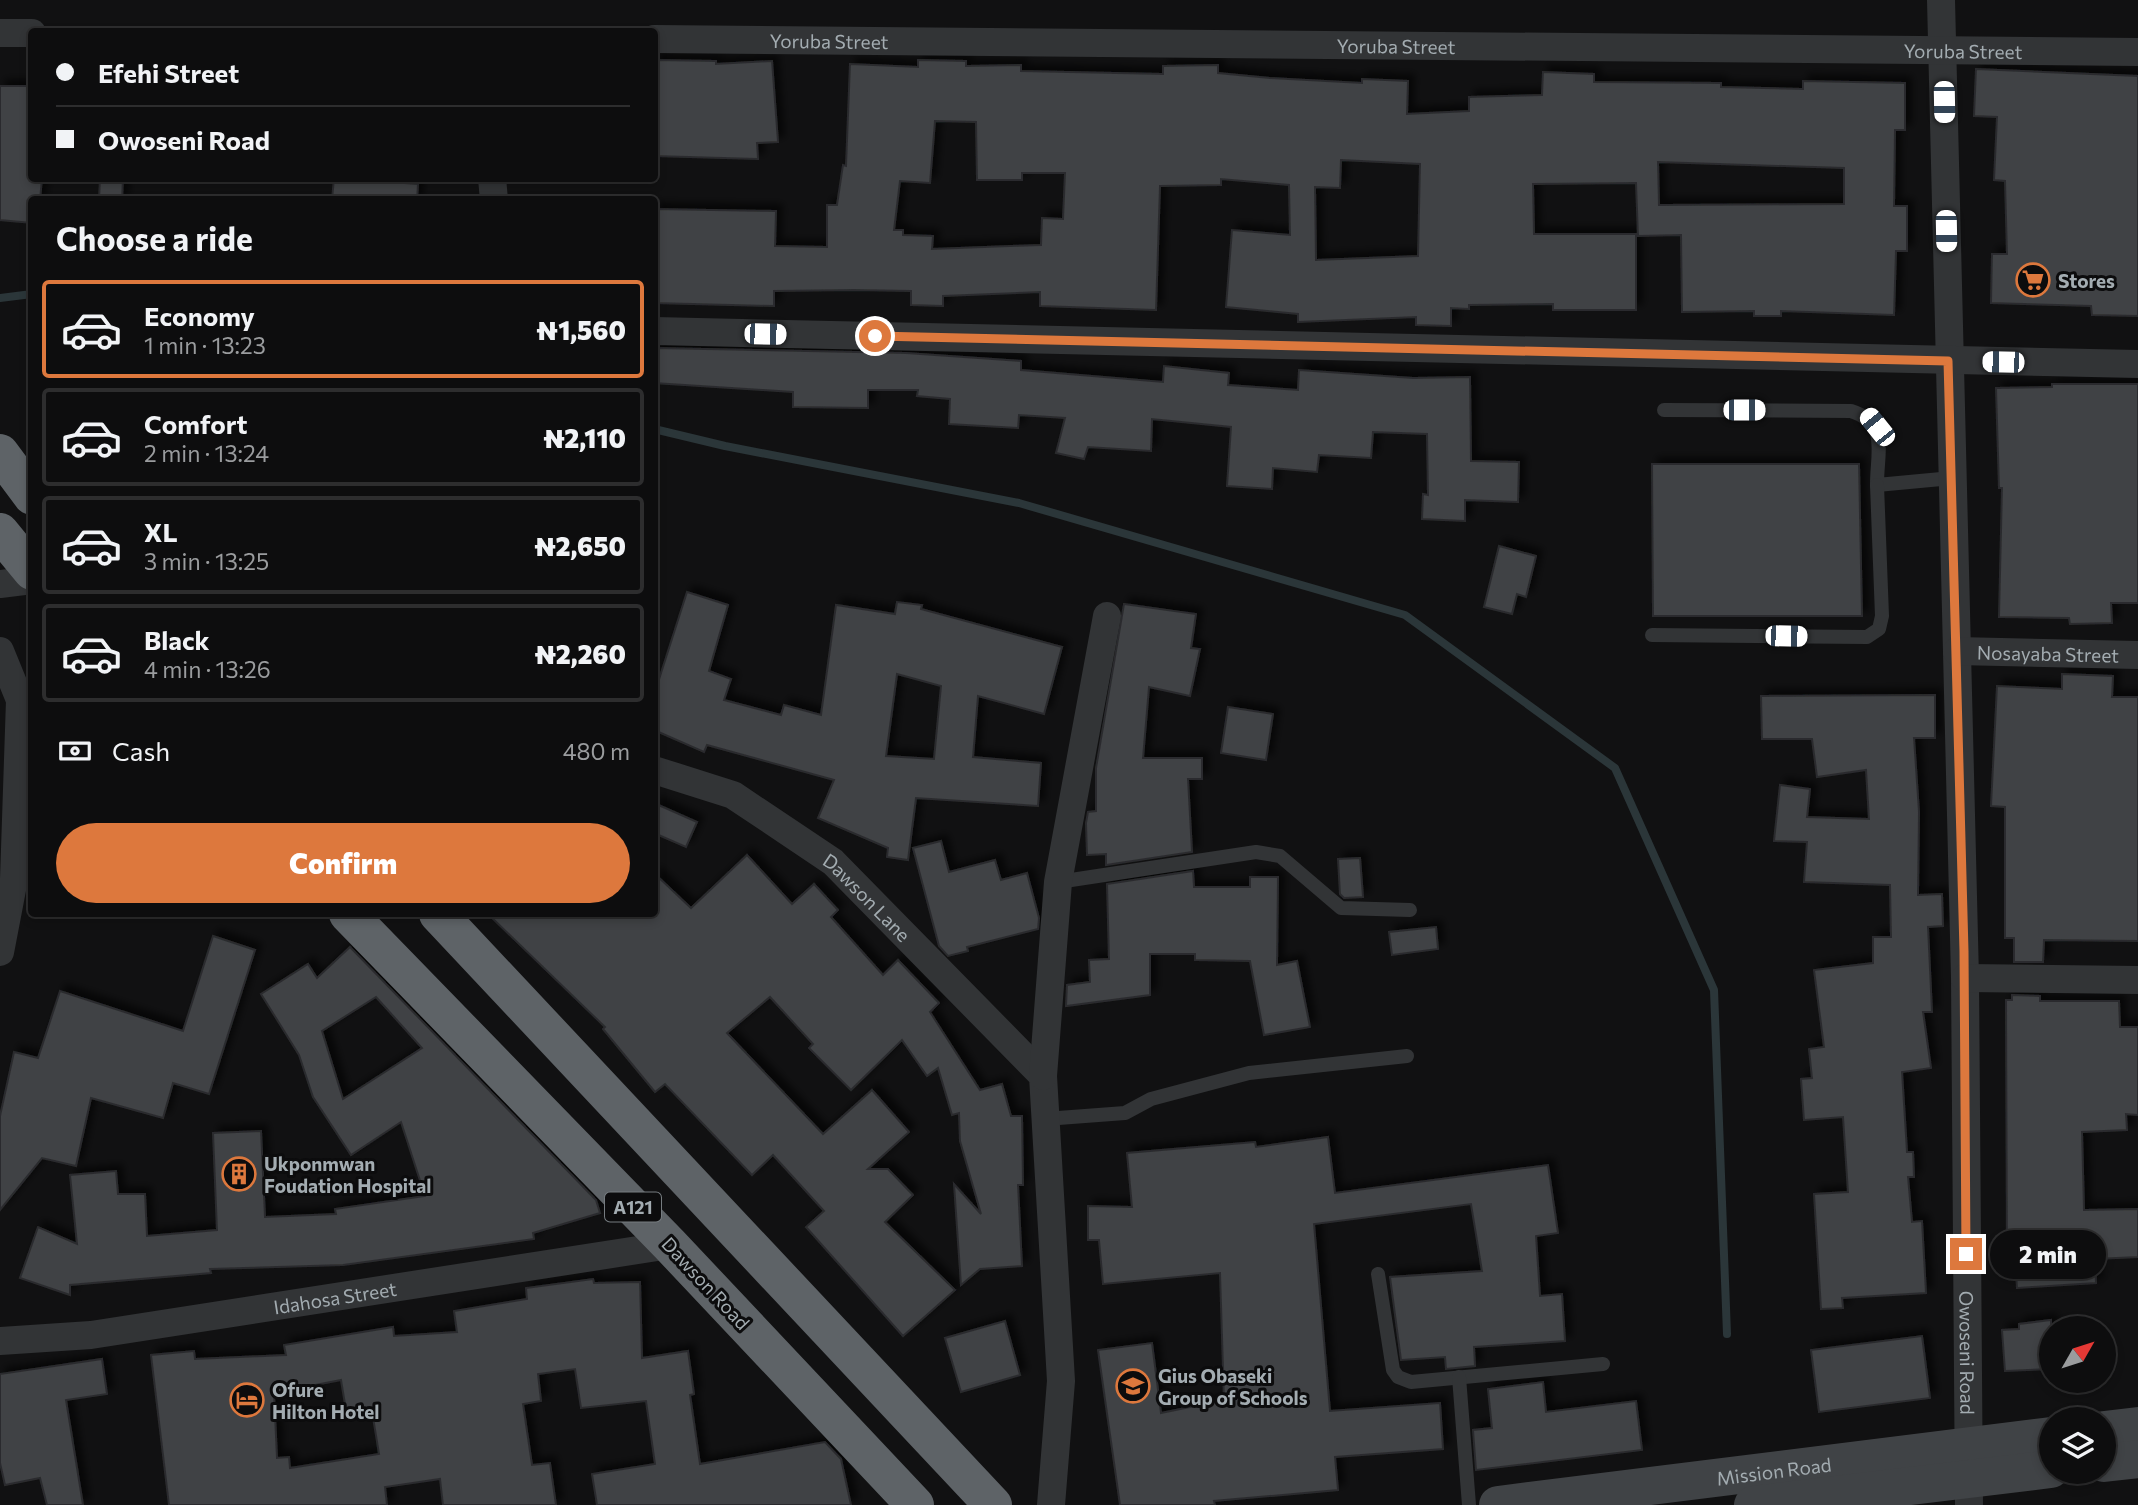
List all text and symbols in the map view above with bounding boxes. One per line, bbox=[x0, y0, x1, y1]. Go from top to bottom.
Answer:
street label: Yoruba Street bbox=[769, 29, 889, 53]
street label: Yoruba Street bbox=[1336, 33, 1456, 58]
street label: Yoruba Street bbox=[1903, 38, 2023, 62]
text: Efehi Street bbox=[98, 57, 239, 88]
car bbox=[1934, 81, 1955, 123]
text: Owoseni Road bbox=[98, 124, 270, 155]
car bbox=[1936, 210, 1957, 252]
text: Choose a ride bbox=[56, 218, 253, 258]
supermarket icon: Stores bbox=[2014, 261, 2052, 299]
place label: Stores bbox=[2058, 269, 2115, 292]
icon: car bbox=[60, 298, 123, 361]
text: Economy bbox=[144, 300, 255, 331]
text: ₦1,560 bbox=[536, 314, 626, 345]
route start bbox=[859, 320, 891, 352]
car bbox=[744, 323, 787, 345]
text: 1 min · 13:23 bbox=[144, 331, 266, 359]
car bbox=[1982, 351, 2025, 373]
car bbox=[1724, 400, 1766, 421]
car bbox=[1856, 404, 1899, 450]
icon: car bbox=[60, 406, 123, 469]
text: Comfort bbox=[144, 408, 247, 439]
text: ₦2,110 bbox=[543, 422, 626, 453]
text: 2 min · 13:24 bbox=[144, 439, 269, 467]
icon: car bbox=[60, 514, 123, 577]
text: XL bbox=[144, 516, 178, 547]
text: ₦2,650 bbox=[534, 530, 626, 561]
text: 3 min · 13:25 bbox=[144, 547, 269, 575]
icon: car bbox=[60, 622, 123, 685]
text: Black bbox=[144, 624, 210, 655]
car bbox=[1765, 625, 1808, 647]
text: ₦2,260 bbox=[535, 638, 626, 669]
street label: Nosayaba Street bbox=[1977, 640, 2119, 666]
text: 4 min · 13:26 bbox=[144, 655, 271, 683]
icon: cash bbox=[56, 732, 94, 770]
text: Cash bbox=[112, 735, 170, 766]
text: 480 m bbox=[563, 737, 630, 765]
button: Confirm bbox=[56, 823, 630, 903]
street label: Dawson Lane bbox=[819, 848, 916, 946]
place label: Ukponmwan Foudation Hospital bbox=[264, 1152, 431, 1197]
building icon: Ukponmwan Foudation Hospital bbox=[220, 1155, 258, 1193]
road number: A121 bbox=[605, 1192, 661, 1222]
callout: 2 min bbox=[1990, 1230, 2106, 1278]
street label: Dawson Road bbox=[657, 1232, 755, 1334]
route end bbox=[1950, 1238, 1982, 1270]
text: 2 min bbox=[2019, 1240, 2077, 1268]
street label: Idahosa Street bbox=[272, 1276, 398, 1318]
street label: Owoseni Road bbox=[1956, 1291, 1980, 1415]
north arrow bbox=[2039, 1316, 2116, 1393]
map controls bbox=[2039, 1316, 2116, 1484]
place label: Gius Obaseki Group of Schools bbox=[1158, 1364, 1308, 1409]
school or university icon: Gius Obaseki Group of Schools bbox=[1114, 1367, 1152, 1405]
place label: Ofure Hilton Hotel bbox=[272, 1378, 379, 1423]
hotel icon: Ofure Hilton Hotel bbox=[228, 1381, 266, 1419]
button: layers bbox=[2039, 1407, 2116, 1484]
street label: Mission Road bbox=[1715, 1452, 1833, 1489]

